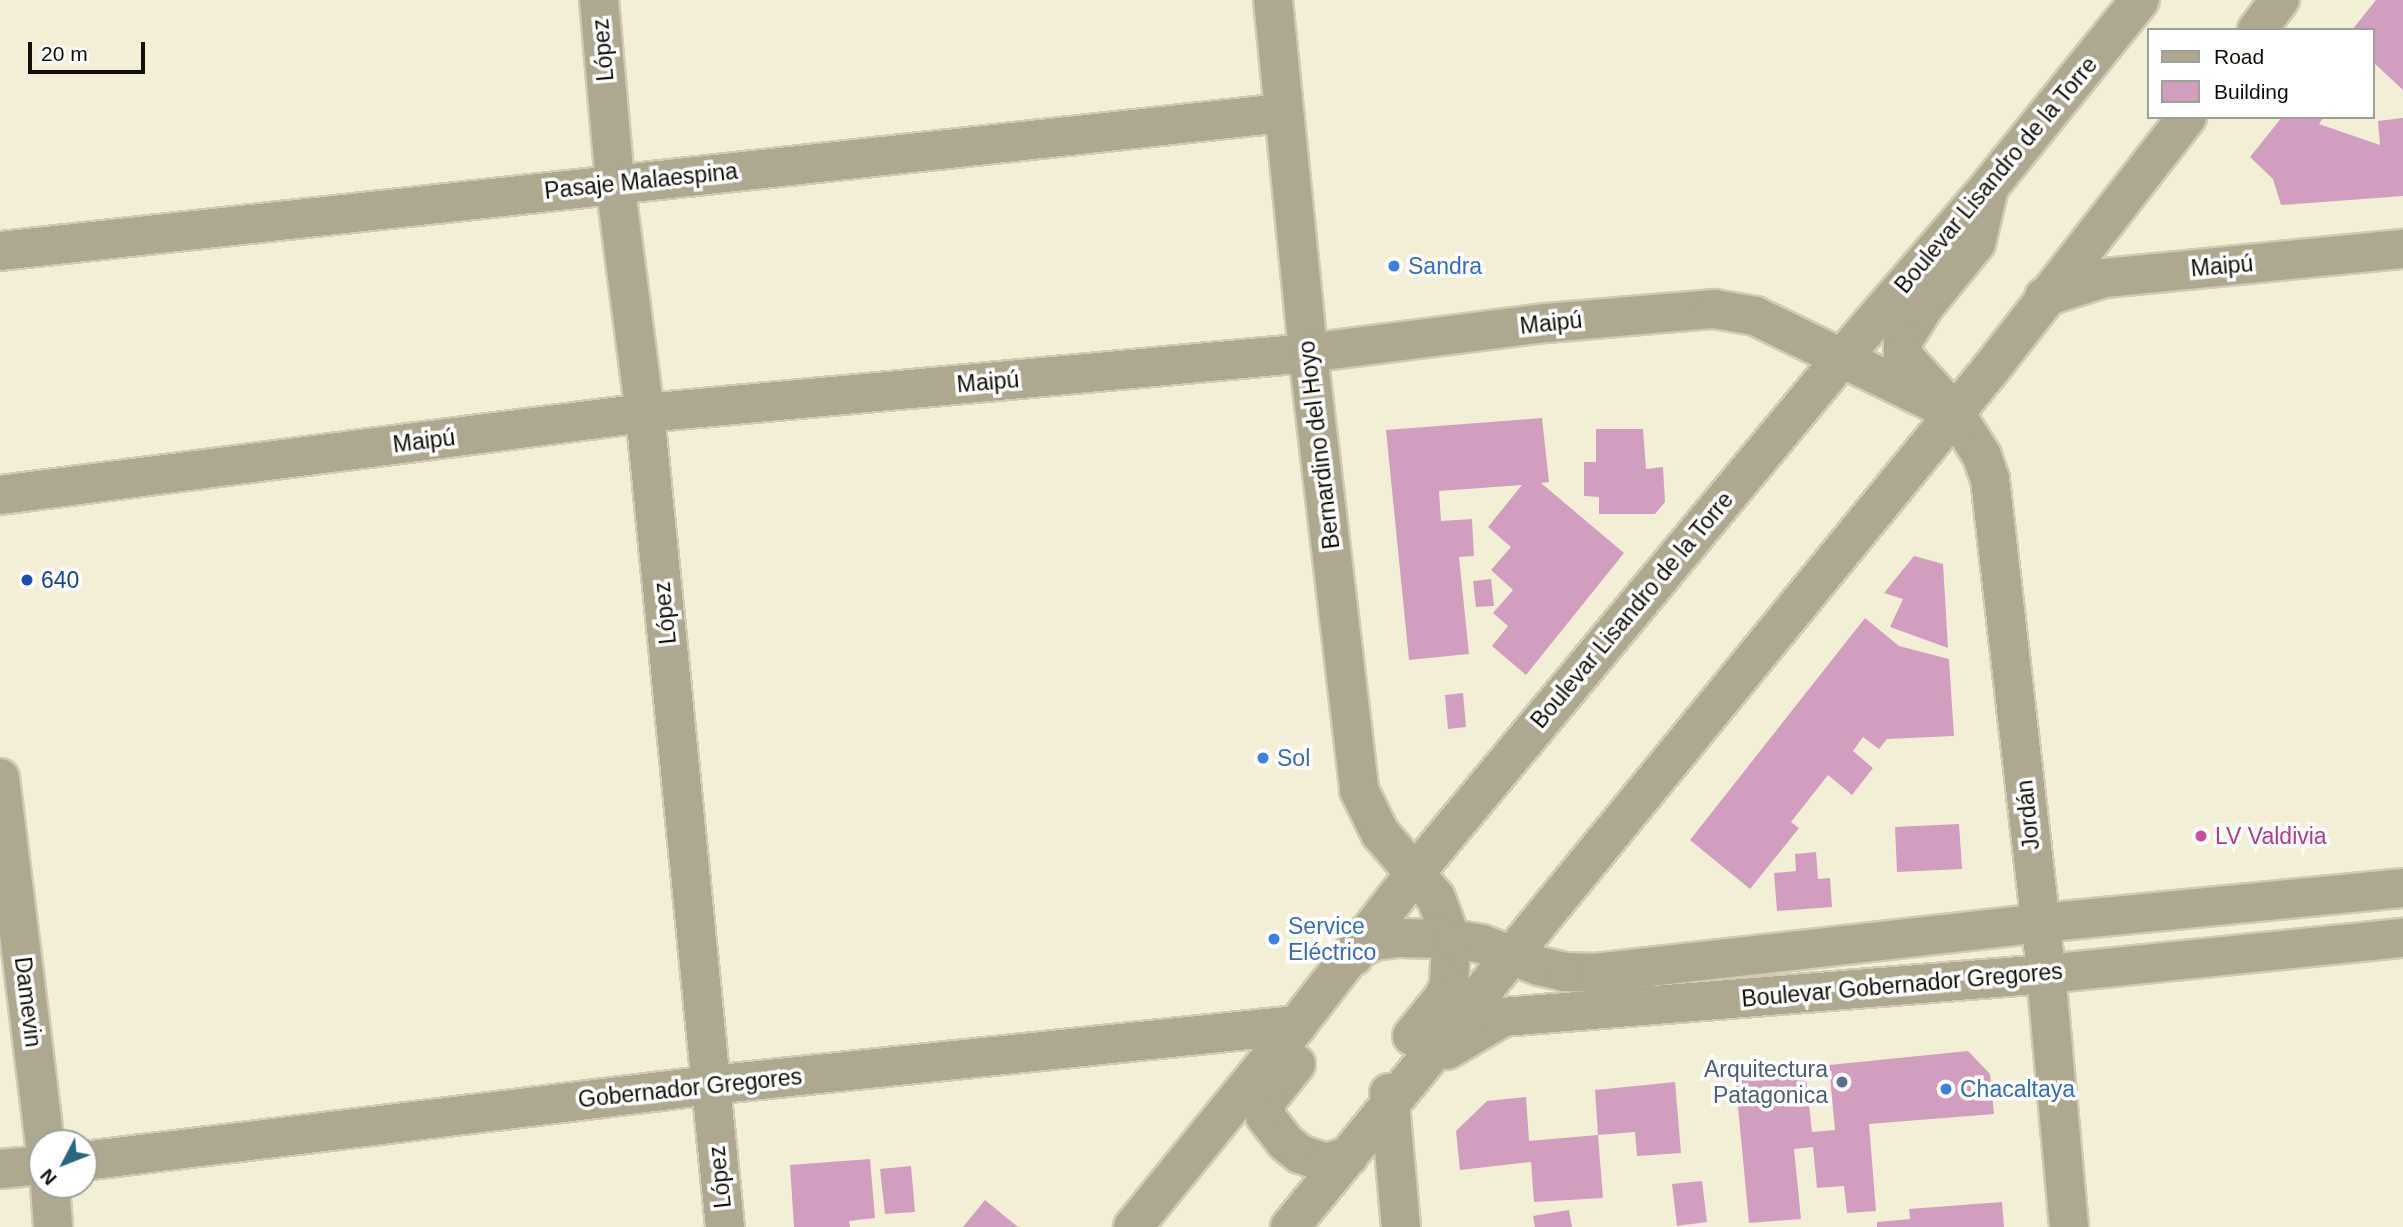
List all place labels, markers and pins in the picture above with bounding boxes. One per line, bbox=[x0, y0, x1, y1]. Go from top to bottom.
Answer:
place label: Sandra bbox=[1408, 252, 1482, 280]
marker: Sandra bbox=[1386, 258, 1402, 274]
place label: 640 bbox=[41, 566, 79, 594]
marker: 640 bbox=[19, 572, 35, 588]
place label: Sol bbox=[1277, 744, 1310, 772]
marker: Sol bbox=[1255, 750, 1271, 766]
place label: LV Valdivia bbox=[2215, 822, 2327, 850]
marker: LV Valdivia bbox=[2193, 828, 2209, 844]
place label: Service Eléctrico bbox=[1288, 912, 1376, 966]
marker: Service Eléctrico bbox=[1266, 931, 1282, 947]
place label: Arquitectura Patagonica bbox=[1704, 1055, 1828, 1109]
marker: Arquitectura Patagonica bbox=[1834, 1074, 1850, 1090]
place label: Chacaltaya bbox=[1960, 1075, 2075, 1103]
marker: Chacaltaya bbox=[1938, 1081, 1954, 1097]

